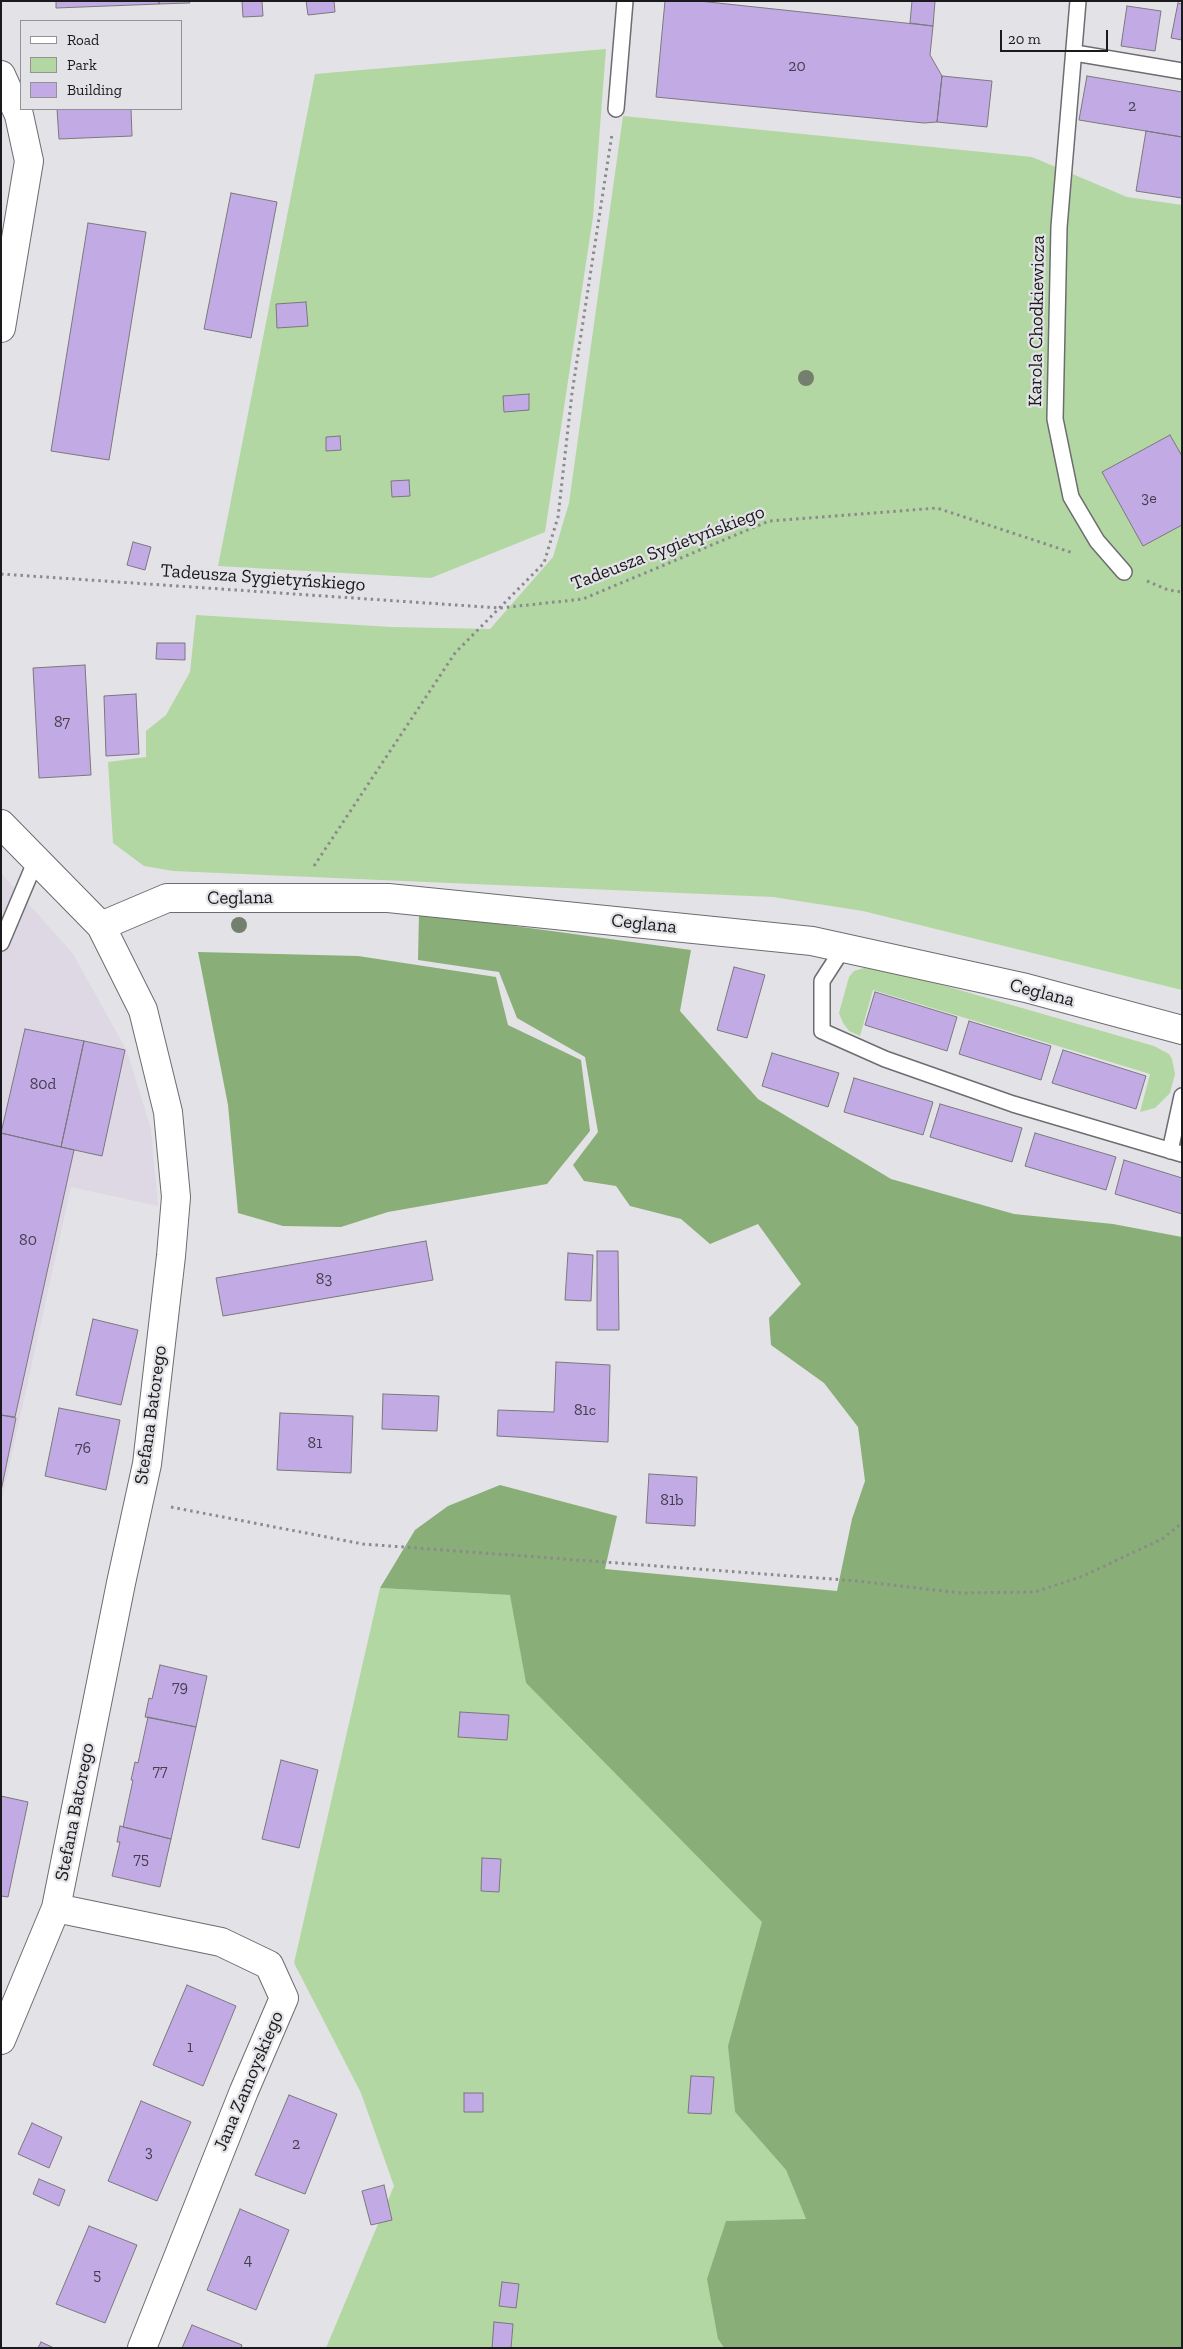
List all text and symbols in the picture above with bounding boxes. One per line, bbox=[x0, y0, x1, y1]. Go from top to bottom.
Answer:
legend bbox=[20, 20, 182, 110]
scale bar bbox=[1003, 20, 1110, 52]
text: 20 m bbox=[1008, 30, 1041, 48]
text: Road bbox=[67, 31, 99, 49]
text: Park bbox=[67, 56, 97, 74]
house number: 20 bbox=[788, 56, 806, 76]
text: Building bbox=[67, 81, 122, 99]
house number: 2 bbox=[1128, 96, 1136, 116]
street label: Karola Chodkiewicza bbox=[1024, 235, 1050, 407]
house number: 3e bbox=[1141, 488, 1157, 508]
street label: Tadeusza Sygietyńskiego bbox=[568, 501, 768, 595]
street label: Tadeusza Sygietyńskiego bbox=[160, 559, 366, 597]
house number: 87 bbox=[54, 712, 70, 732]
street label: Ceglana bbox=[207, 886, 273, 910]
street label: Ceglana bbox=[610, 909, 678, 939]
street label: Ceglana bbox=[1007, 974, 1077, 1012]
house number: 80d bbox=[30, 1074, 56, 1094]
house number: 80 bbox=[19, 1230, 37, 1250]
house number: 83 bbox=[316, 1269, 332, 1289]
street label: Stefana Batorego bbox=[130, 1344, 172, 1486]
house number: 81c bbox=[574, 1400, 596, 1420]
house number: 81 bbox=[308, 1433, 322, 1453]
house number: 76 bbox=[75, 1438, 91, 1458]
house number: 81b bbox=[660, 1490, 684, 1510]
house number: 79 bbox=[172, 1677, 188, 1697]
street label: Stefana Batorego bbox=[50, 1741, 100, 1883]
house number: 77 bbox=[152, 1761, 168, 1781]
house number: 75 bbox=[133, 1849, 149, 1869]
street label: Jana Zamoyskiego bbox=[209, 2008, 289, 2154]
house number: 1 bbox=[187, 2037, 193, 2057]
house number: 2 bbox=[292, 2134, 300, 2154]
house number: 3 bbox=[145, 2142, 153, 2162]
house number: 4 bbox=[244, 2250, 252, 2270]
house number: 5 bbox=[93, 2265, 101, 2285]

